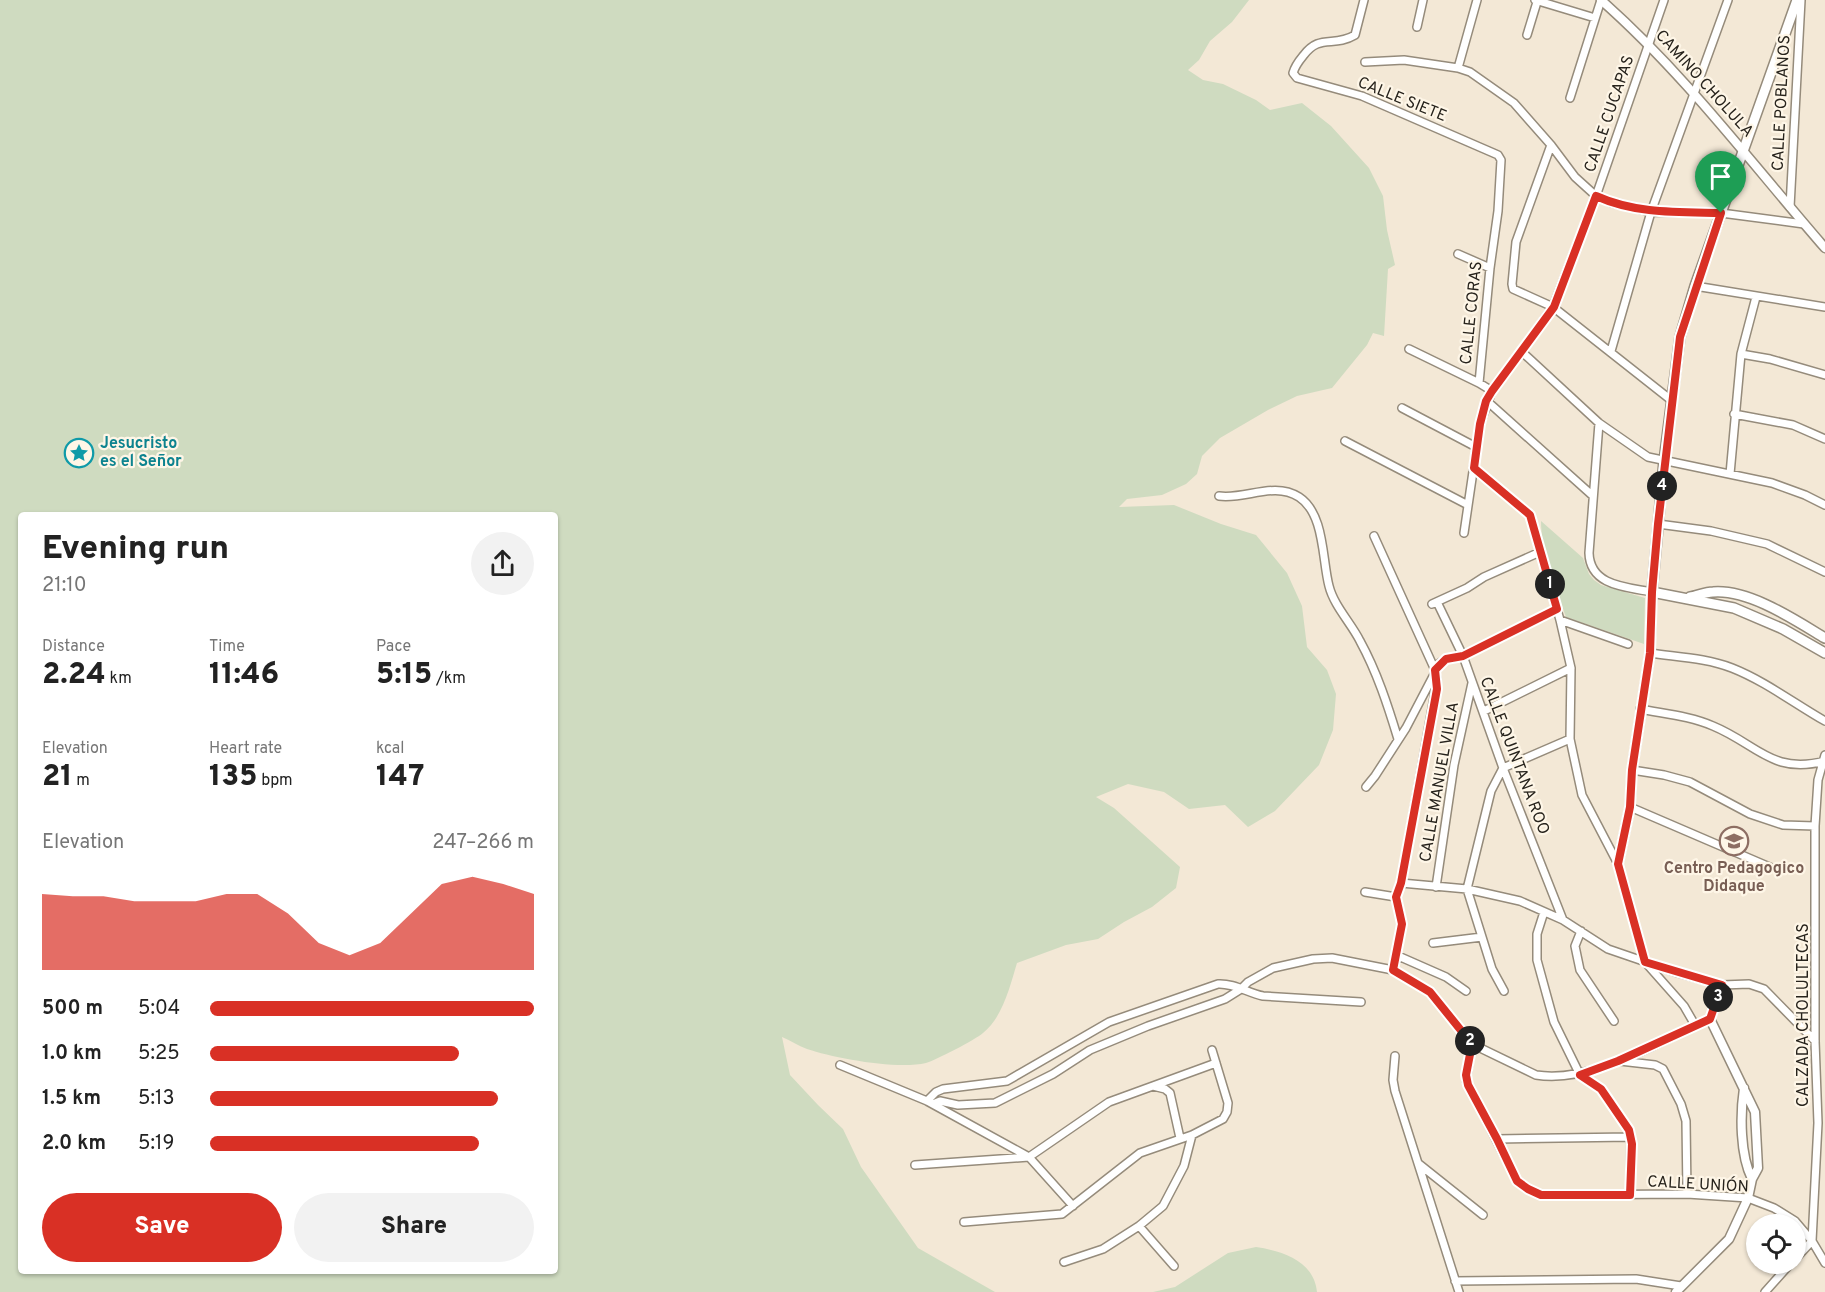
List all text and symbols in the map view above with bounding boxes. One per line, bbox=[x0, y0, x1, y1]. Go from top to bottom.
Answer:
street label: CAMINO CHOLULA bbox=[1651, 26, 1757, 142]
street label: CALLE POBLANOS bbox=[1768, 34, 1796, 172]
street label: CALLE CUCAPAS bbox=[1581, 53, 1639, 175]
street label: CALLE SIETE bbox=[1355, 73, 1449, 127]
pin bbox=[1695, 151, 1746, 213]
icon: arrive bbox=[1704, 160, 1737, 193]
street label: CALLE CORAS bbox=[1457, 260, 1487, 366]
place label: Jesucristo es el Señor bbox=[100, 434, 182, 472]
place icon: Jesucristo es el Señor bbox=[63, 437, 95, 469]
pin: 4 bbox=[1647, 471, 1677, 501]
text: 4 bbox=[1657, 476, 1667, 496]
text: Evening run bbox=[42, 529, 229, 571]
button: share bbox=[471, 532, 534, 595]
pin: 1 bbox=[1535, 569, 1565, 599]
text: 21:10 bbox=[42, 573, 87, 599]
text: 1 bbox=[1547, 574, 1553, 594]
text: Distance bbox=[42, 637, 105, 657]
text: Time bbox=[209, 637, 245, 657]
text: Pace bbox=[376, 637, 411, 657]
text: 2.24 bbox=[42, 657, 106, 694]
text: 11:46 bbox=[209, 657, 279, 694]
text: 5:15 bbox=[376, 657, 432, 694]
text: km bbox=[106, 669, 132, 689]
text: /km bbox=[432, 669, 466, 689]
street label: CALLE QUINTANA ROO bbox=[1475, 674, 1553, 838]
street label: CALLE MANUEL VILLA bbox=[1416, 700, 1464, 864]
text: Elevation bbox=[42, 739, 108, 759]
text: Heart rate bbox=[209, 739, 282, 759]
text: kcal bbox=[376, 739, 404, 759]
text: 21 bbox=[42, 759, 73, 796]
text: 135 bbox=[209, 759, 257, 796]
text: 147 bbox=[376, 759, 424, 796]
text: m bbox=[73, 771, 90, 791]
text: bpm bbox=[257, 771, 293, 791]
school or university icon: Centro Pedagogico Didaque bbox=[1718, 825, 1750, 857]
text: Elevation bbox=[42, 830, 124, 856]
text: 247–266 m bbox=[432, 830, 534, 856]
place label: Centro Pedagogico Didaque bbox=[1664, 859, 1804, 897]
street label: CALZADA CHOLULTECAS bbox=[1794, 923, 1814, 1107]
pin: 3 bbox=[1703, 982, 1733, 1012]
text: 3 bbox=[1713, 987, 1723, 1007]
text: 500 m bbox=[42, 996, 103, 1022]
text: 5:04 bbox=[138, 996, 180, 1022]
pin: 2 bbox=[1455, 1026, 1485, 1056]
text: 2 bbox=[1465, 1031, 1475, 1051]
text: 1.0 km bbox=[42, 1041, 102, 1067]
text: 5:25 bbox=[138, 1041, 180, 1067]
text: 1.5 km bbox=[42, 1086, 101, 1112]
text: 5:13 bbox=[138, 1086, 174, 1112]
text: 2.0 km bbox=[42, 1131, 106, 1157]
text: 5:19 bbox=[138, 1131, 174, 1157]
street label: CALLE UNIÓN bbox=[1647, 1170, 1749, 1198]
button: Save bbox=[42, 1193, 282, 1262]
button: Share bbox=[294, 1193, 534, 1262]
map controls bbox=[1746, 1214, 1806, 1274]
button: locate bbox=[1746, 1214, 1806, 1274]

